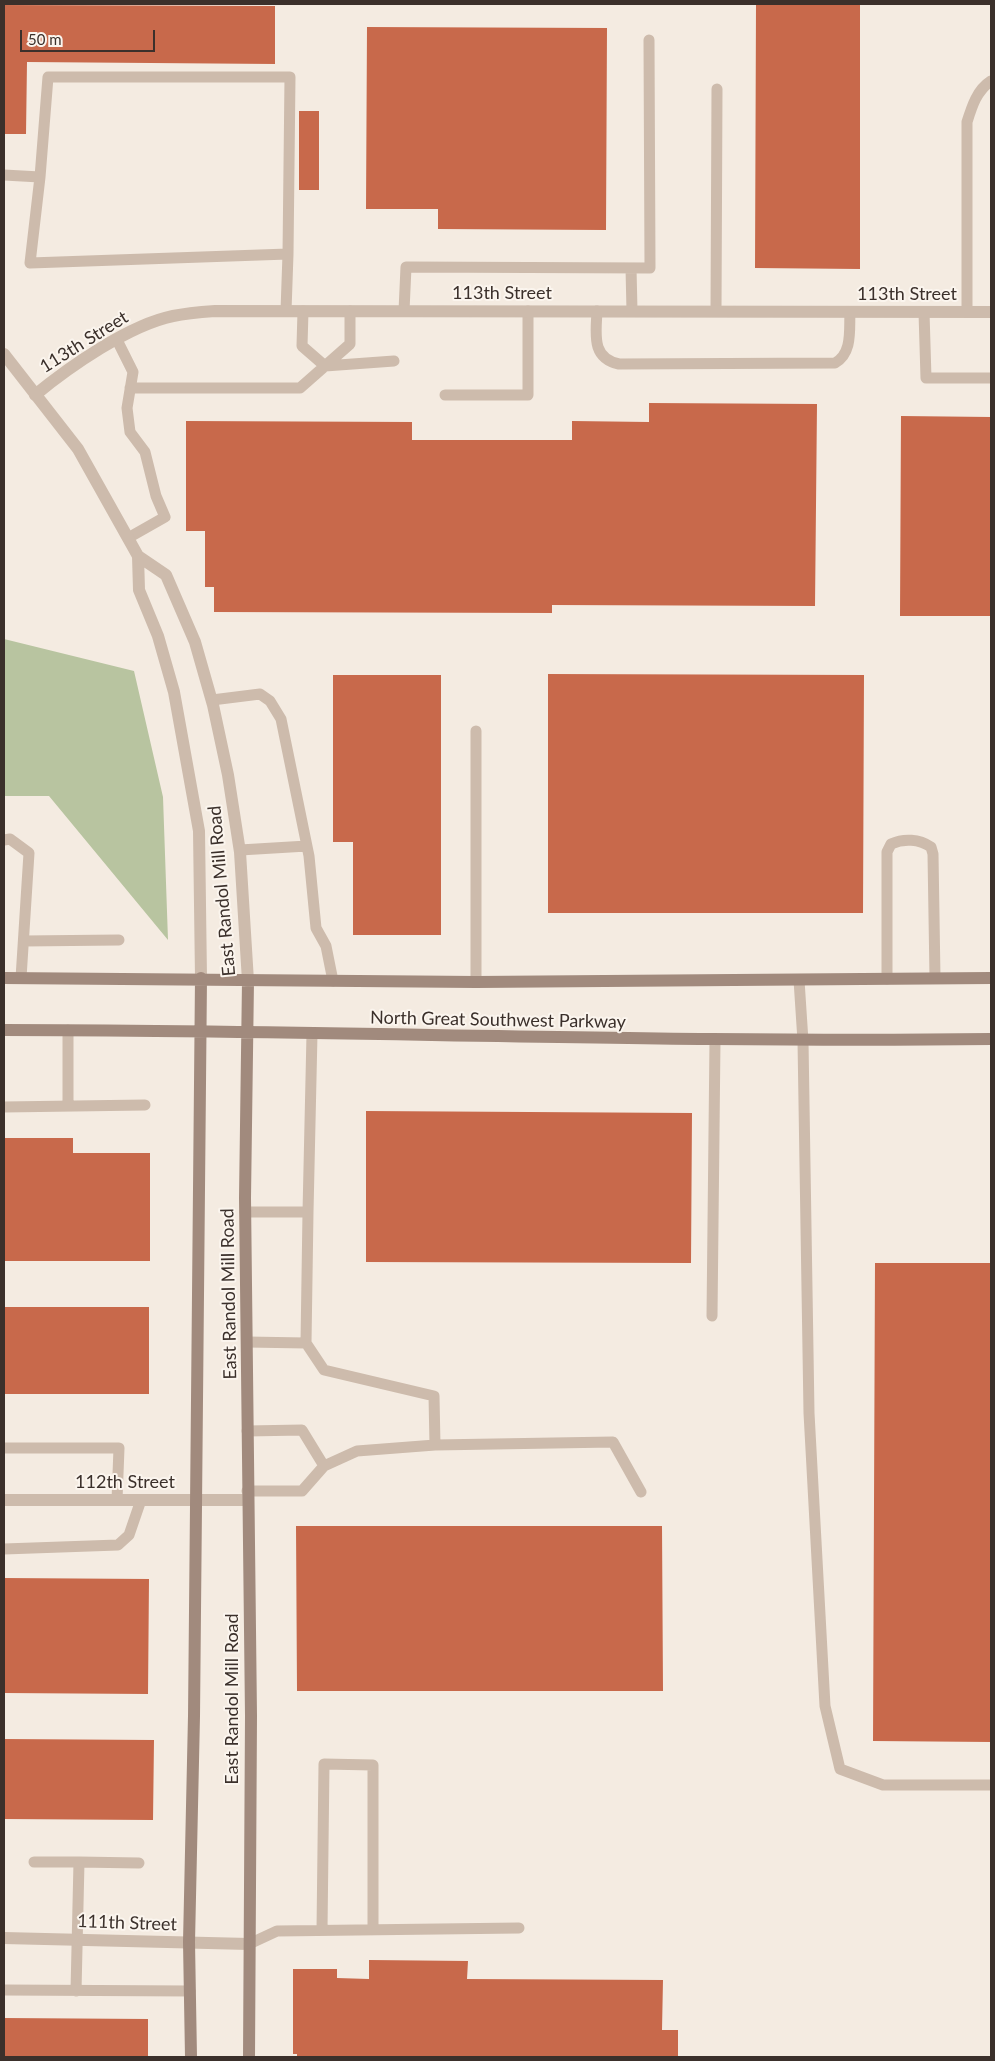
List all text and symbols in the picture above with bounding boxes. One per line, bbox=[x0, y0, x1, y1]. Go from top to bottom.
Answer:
scale bar bbox=[22, 20, 158, 52]
text: 50 m bbox=[28, 30, 62, 48]
street label: 113th Street bbox=[452, 282, 552, 304]
street label: 113th Street bbox=[857, 283, 957, 305]
street label: 113th Street bbox=[36, 306, 132, 378]
street label: East Randol Mill Road bbox=[204, 805, 240, 977]
street label: North Great Southwest Parkway bbox=[370, 1007, 626, 1033]
street label: East Randol Mill Road bbox=[217, 1208, 241, 1380]
street label: 112th Street bbox=[75, 1471, 175, 1493]
street label: East Randol Mill Road bbox=[221, 1613, 243, 1785]
street label: 111th Street bbox=[77, 1910, 177, 1936]

